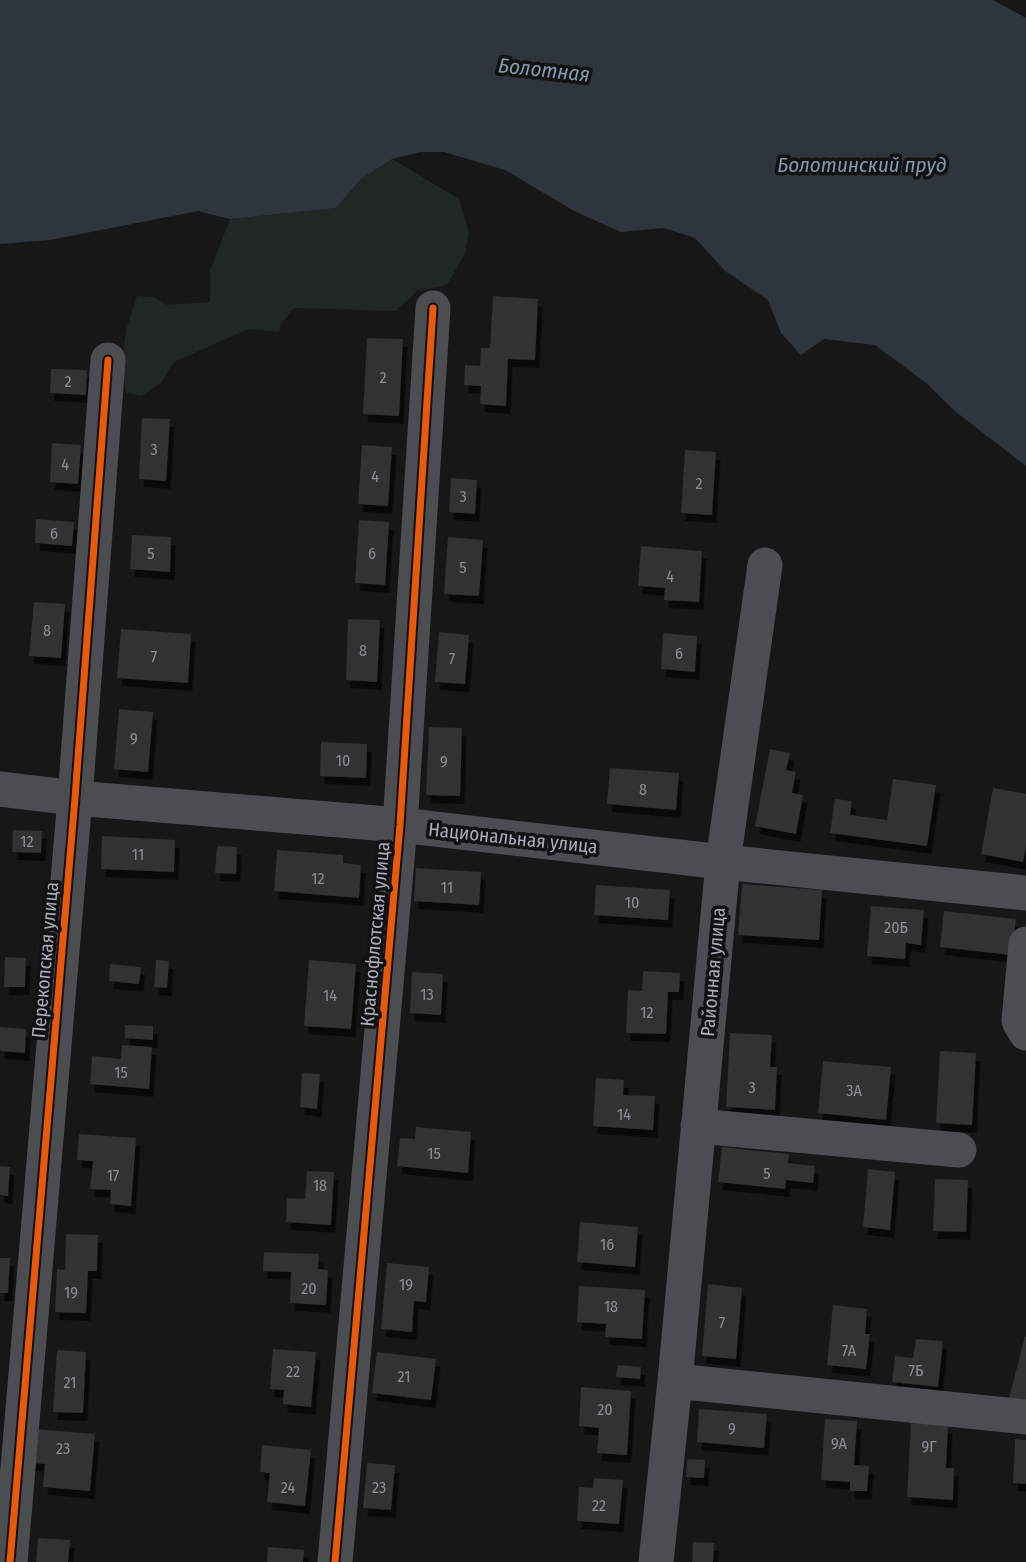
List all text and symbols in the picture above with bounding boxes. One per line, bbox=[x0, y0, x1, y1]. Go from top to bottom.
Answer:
water label: Болотная bbox=[497, 52, 591, 88]
water label: Болотинский пруд bbox=[777, 152, 947, 178]
house number: 2 bbox=[379, 368, 387, 387]
house number: 2 bbox=[64, 372, 72, 391]
house number: 3 bbox=[150, 440, 158, 459]
house number: 4 bbox=[61, 455, 69, 474]
house number: 4 bbox=[371, 467, 379, 486]
house number: 2 bbox=[695, 474, 703, 493]
house number: 3 bbox=[459, 487, 467, 506]
house number: 6 bbox=[50, 524, 58, 543]
house number: 5 bbox=[147, 544, 155, 563]
house number: 6 bbox=[368, 544, 376, 563]
house number: 5 bbox=[459, 558, 467, 577]
house number: 4 bbox=[666, 567, 674, 586]
house number: 8 bbox=[43, 621, 51, 640]
house number: 8 bbox=[359, 641, 367, 660]
house number: 6 bbox=[675, 644, 683, 663]
house number: 7 bbox=[151, 647, 158, 666]
house number: 7 bbox=[449, 649, 456, 668]
house number: 9 bbox=[130, 729, 138, 748]
house number: 10 bbox=[336, 751, 350, 770]
house number: 9 bbox=[440, 752, 448, 771]
house number: 8 bbox=[639, 780, 647, 799]
street label: Национальная улица bbox=[427, 818, 599, 858]
house number: 12 bbox=[20, 832, 34, 851]
street label: Краснофлотская улица bbox=[355, 841, 395, 1027]
house number: 11 bbox=[132, 845, 144, 864]
house number: 12 bbox=[311, 869, 325, 888]
house number: 11 bbox=[441, 878, 453, 897]
street label: Перекопская улица bbox=[27, 881, 63, 1039]
house number: 10 bbox=[625, 893, 639, 912]
street label: Районная улица bbox=[696, 906, 730, 1038]
house number: 20Б bbox=[884, 918, 908, 937]
house number: 13 bbox=[420, 985, 434, 1004]
house number: 14 bbox=[323, 986, 337, 1005]
house number: 12 bbox=[640, 1003, 654, 1022]
house number: 15 bbox=[114, 1063, 128, 1082]
house number: 3 bbox=[748, 1078, 756, 1097]
house number: 3А bbox=[846, 1081, 862, 1100]
house number: 14 bbox=[617, 1105, 631, 1124]
house number: 15 bbox=[427, 1144, 441, 1163]
house number: 5 bbox=[763, 1164, 771, 1183]
house number: 17 bbox=[107, 1166, 120, 1185]
house number: 18 bbox=[313, 1176, 327, 1195]
house number: 16 bbox=[600, 1235, 614, 1254]
house number: 19 bbox=[399, 1275, 413, 1294]
house number: 20 bbox=[301, 1279, 317, 1298]
house number: 19 bbox=[64, 1283, 78, 1302]
house number: 18 bbox=[604, 1297, 618, 1316]
house number: 7 bbox=[719, 1313, 726, 1332]
house number: 7А bbox=[842, 1341, 857, 1360]
house number: 7Б bbox=[909, 1361, 923, 1380]
house number: 22 bbox=[286, 1362, 300, 1381]
house number: 21 bbox=[398, 1367, 410, 1386]
house number: 21 bbox=[64, 1373, 76, 1392]
house number: 20 bbox=[597, 1400, 613, 1419]
house number: 9 bbox=[728, 1419, 736, 1438]
house number: 9А bbox=[831, 1434, 848, 1453]
house number: 9Г bbox=[921, 1437, 937, 1456]
house number: 23 bbox=[56, 1439, 70, 1458]
house number: 24 bbox=[281, 1478, 295, 1497]
house number: 23 bbox=[372, 1478, 386, 1497]
house number: 22 bbox=[592, 1496, 606, 1515]

